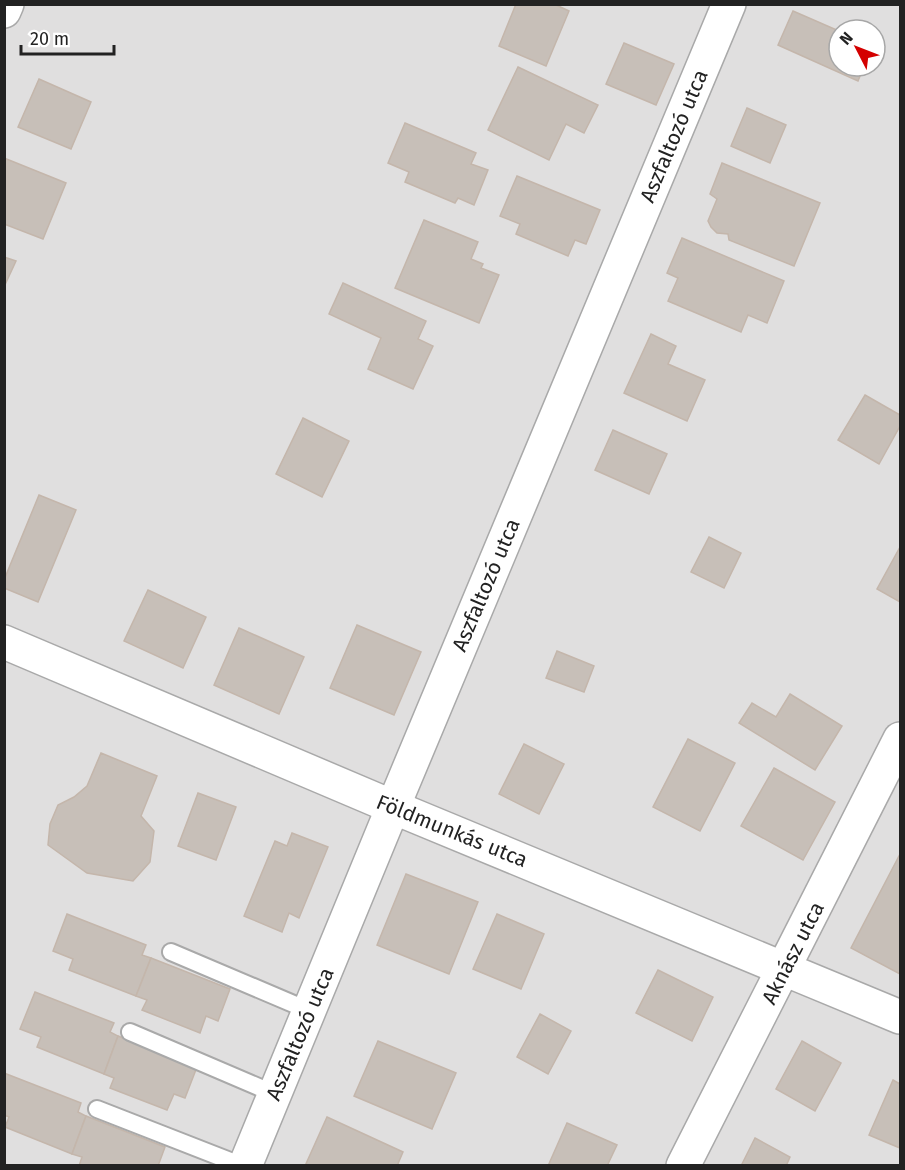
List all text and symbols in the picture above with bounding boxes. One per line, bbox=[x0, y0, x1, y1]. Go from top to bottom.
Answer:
scale bar bbox=[21, 18, 114, 56]
north arrow bbox=[827, 18, 887, 78]
text: 20 m bbox=[30, 28, 69, 50]
text: N bbox=[836, 28, 857, 49]
street label: Aszfaltozó utca bbox=[634, 66, 714, 206]
street label: Aszfaltozó utca bbox=[446, 515, 526, 655]
street label: Földmunkás utca bbox=[373, 789, 531, 873]
street label: Aknász utca bbox=[756, 897, 830, 1009]
street label: Aszfaltozó utca bbox=[260, 964, 340, 1104]

